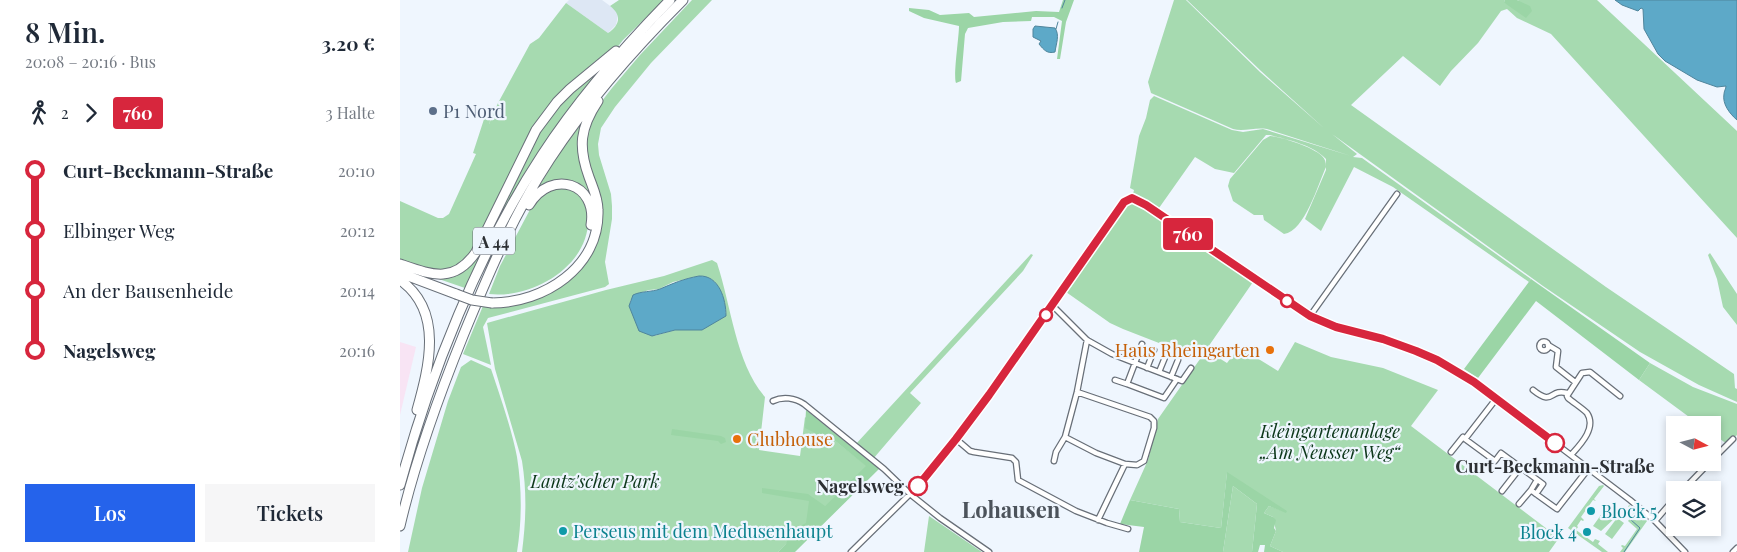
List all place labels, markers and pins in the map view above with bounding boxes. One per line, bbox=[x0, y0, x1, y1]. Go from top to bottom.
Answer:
place label: P1 Nord bbox=[443, 99, 506, 123]
marker: P1 Nord bbox=[427, 105, 439, 117]
unlabelled marker bbox=[1280, 294, 1294, 308]
unlabelled marker bbox=[1039, 308, 1053, 322]
place label: Haus Rheingarten bbox=[1115, 338, 1260, 362]
marker: Haus Rheingarten bbox=[1264, 344, 1276, 356]
place label: Clubhouse bbox=[747, 427, 833, 451]
marker: Clubhouse bbox=[731, 433, 743, 445]
marker: Curt-Beckmann-Straße bbox=[1545, 433, 1565, 453]
place label: Curt-Beckmann-Straße bbox=[1455, 454, 1655, 478]
place label: Nagelsweg bbox=[816, 474, 904, 498]
marker: Nagelsweg bbox=[908, 476, 928, 496]
place label: Block 5 bbox=[1601, 499, 1657, 523]
marker: Block 5 bbox=[1585, 505, 1597, 517]
place label: Perseus mit dem Medusenhaupt bbox=[573, 519, 833, 543]
place label: Block 4 bbox=[1520, 520, 1577, 544]
marker: Perseus mit dem Medusenhaupt bbox=[557, 525, 569, 537]
marker: Block 4 bbox=[1581, 526, 1593, 538]

